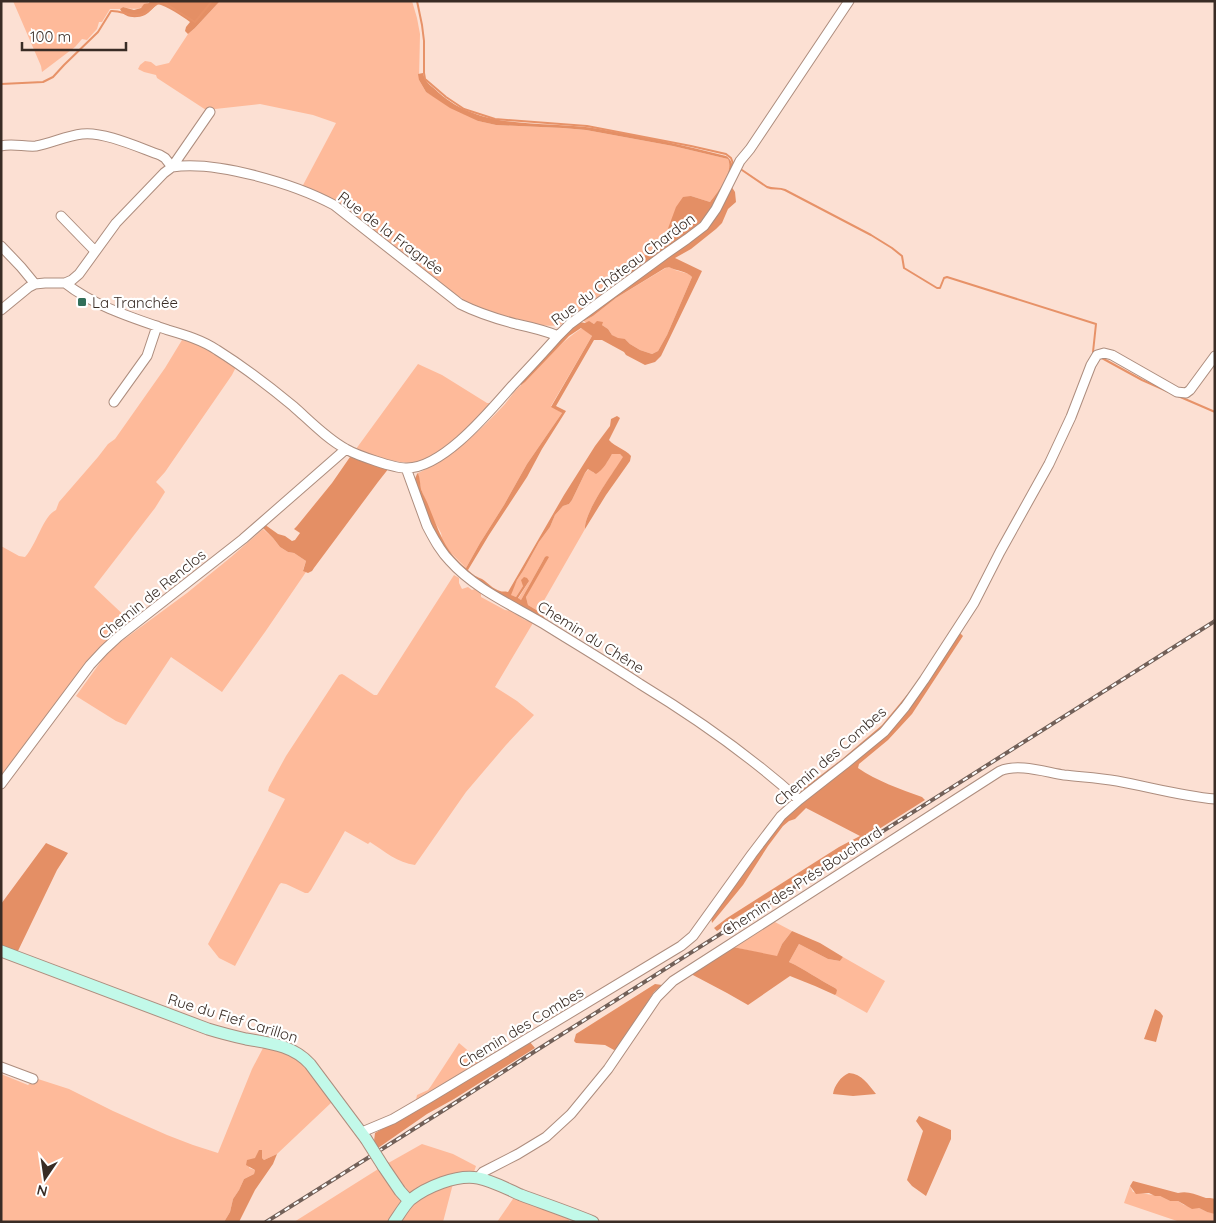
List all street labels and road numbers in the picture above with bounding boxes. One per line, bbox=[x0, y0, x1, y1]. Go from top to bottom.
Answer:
street label: Rue de la Fragnée bbox=[334, 187, 448, 279]
street label: Rue du Château Chardon bbox=[547, 209, 699, 329]
street label: Chemin de Renclos bbox=[95, 545, 209, 643]
street label: Chemin du Chêne bbox=[534, 597, 648, 677]
street label: Chemin des Combes bbox=[770, 702, 890, 810]
street label: Chemin des Prés Bouchard bbox=[719, 822, 885, 940]
street label: Chemin des Combes bbox=[455, 982, 587, 1072]
street label: Rue du Fief Carillon bbox=[166, 989, 300, 1047]

